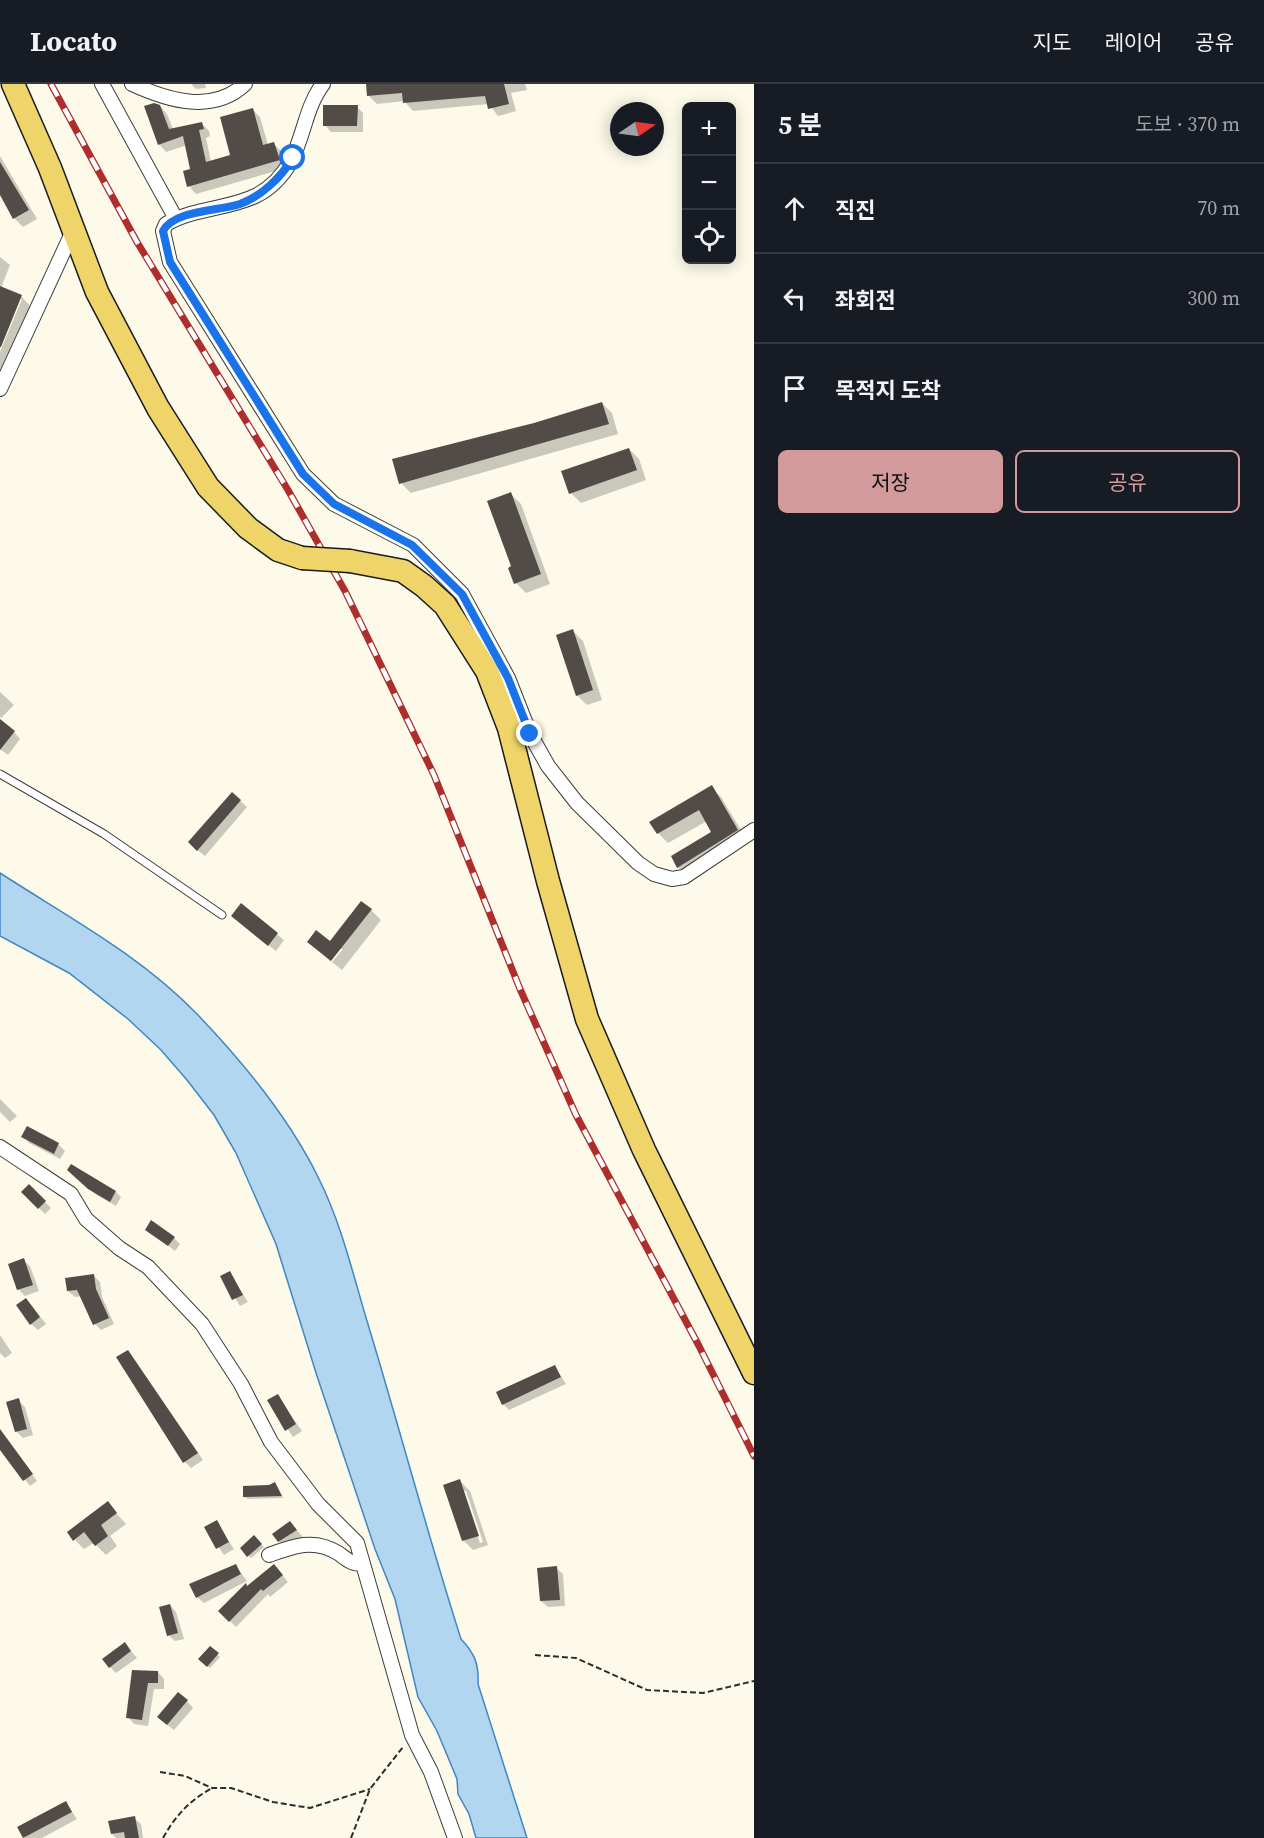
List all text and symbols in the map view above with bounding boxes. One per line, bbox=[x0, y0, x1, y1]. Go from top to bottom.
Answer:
text: Locato bbox=[30, 22, 117, 60]
text: 지도 bbox=[1033, 28, 1071, 57]
text: 레이어 bbox=[1104, 28, 1162, 57]
text: 공유 bbox=[1195, 28, 1234, 57]
north arrow bbox=[610, 102, 664, 156]
map controls bbox=[682, 102, 736, 264]
button: + bbox=[682, 102, 736, 156]
text: 5 분 bbox=[778, 107, 822, 143]
text: 도보 · 370 m bbox=[1135, 110, 1240, 138]
route start bbox=[279, 144, 305, 170]
button: − bbox=[682, 156, 736, 210]
icon: ahead bbox=[778, 192, 811, 225]
text: 70 m bbox=[1197, 194, 1240, 222]
text: 직진 bbox=[835, 195, 875, 225]
button: locate bbox=[682, 210, 736, 264]
icon: left bbox=[778, 282, 811, 315]
text: 300 m bbox=[1187, 284, 1240, 312]
text: 좌회전 bbox=[835, 285, 896, 315]
icon: arrive bbox=[778, 372, 811, 405]
text: 목적지 도착 bbox=[835, 375, 941, 405]
button: 저장 bbox=[778, 450, 1003, 513]
button: 공유 bbox=[1015, 450, 1240, 513]
route end bbox=[516, 720, 542, 746]

